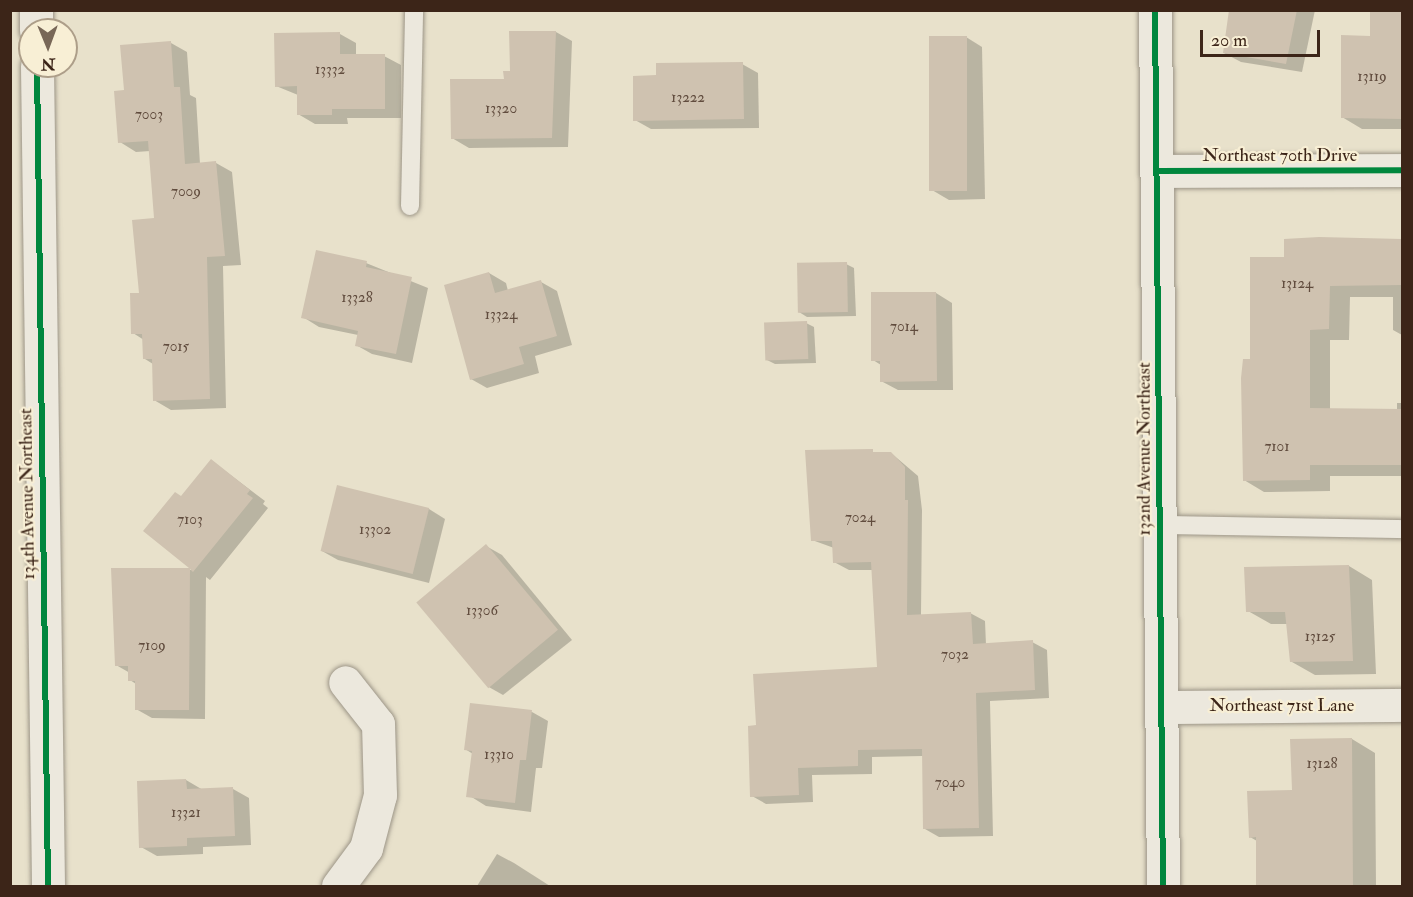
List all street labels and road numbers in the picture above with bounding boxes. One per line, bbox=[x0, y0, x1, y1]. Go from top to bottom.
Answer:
street label: Northeast 70th Drive bbox=[1203, 145, 1357, 167]
street label: 132nd Avenue Northeast bbox=[1134, 362, 1156, 536]
street label: 134th Avenue Northeast bbox=[16, 408, 40, 580]
street label: Northeast 71st Lane bbox=[1210, 695, 1354, 717]

